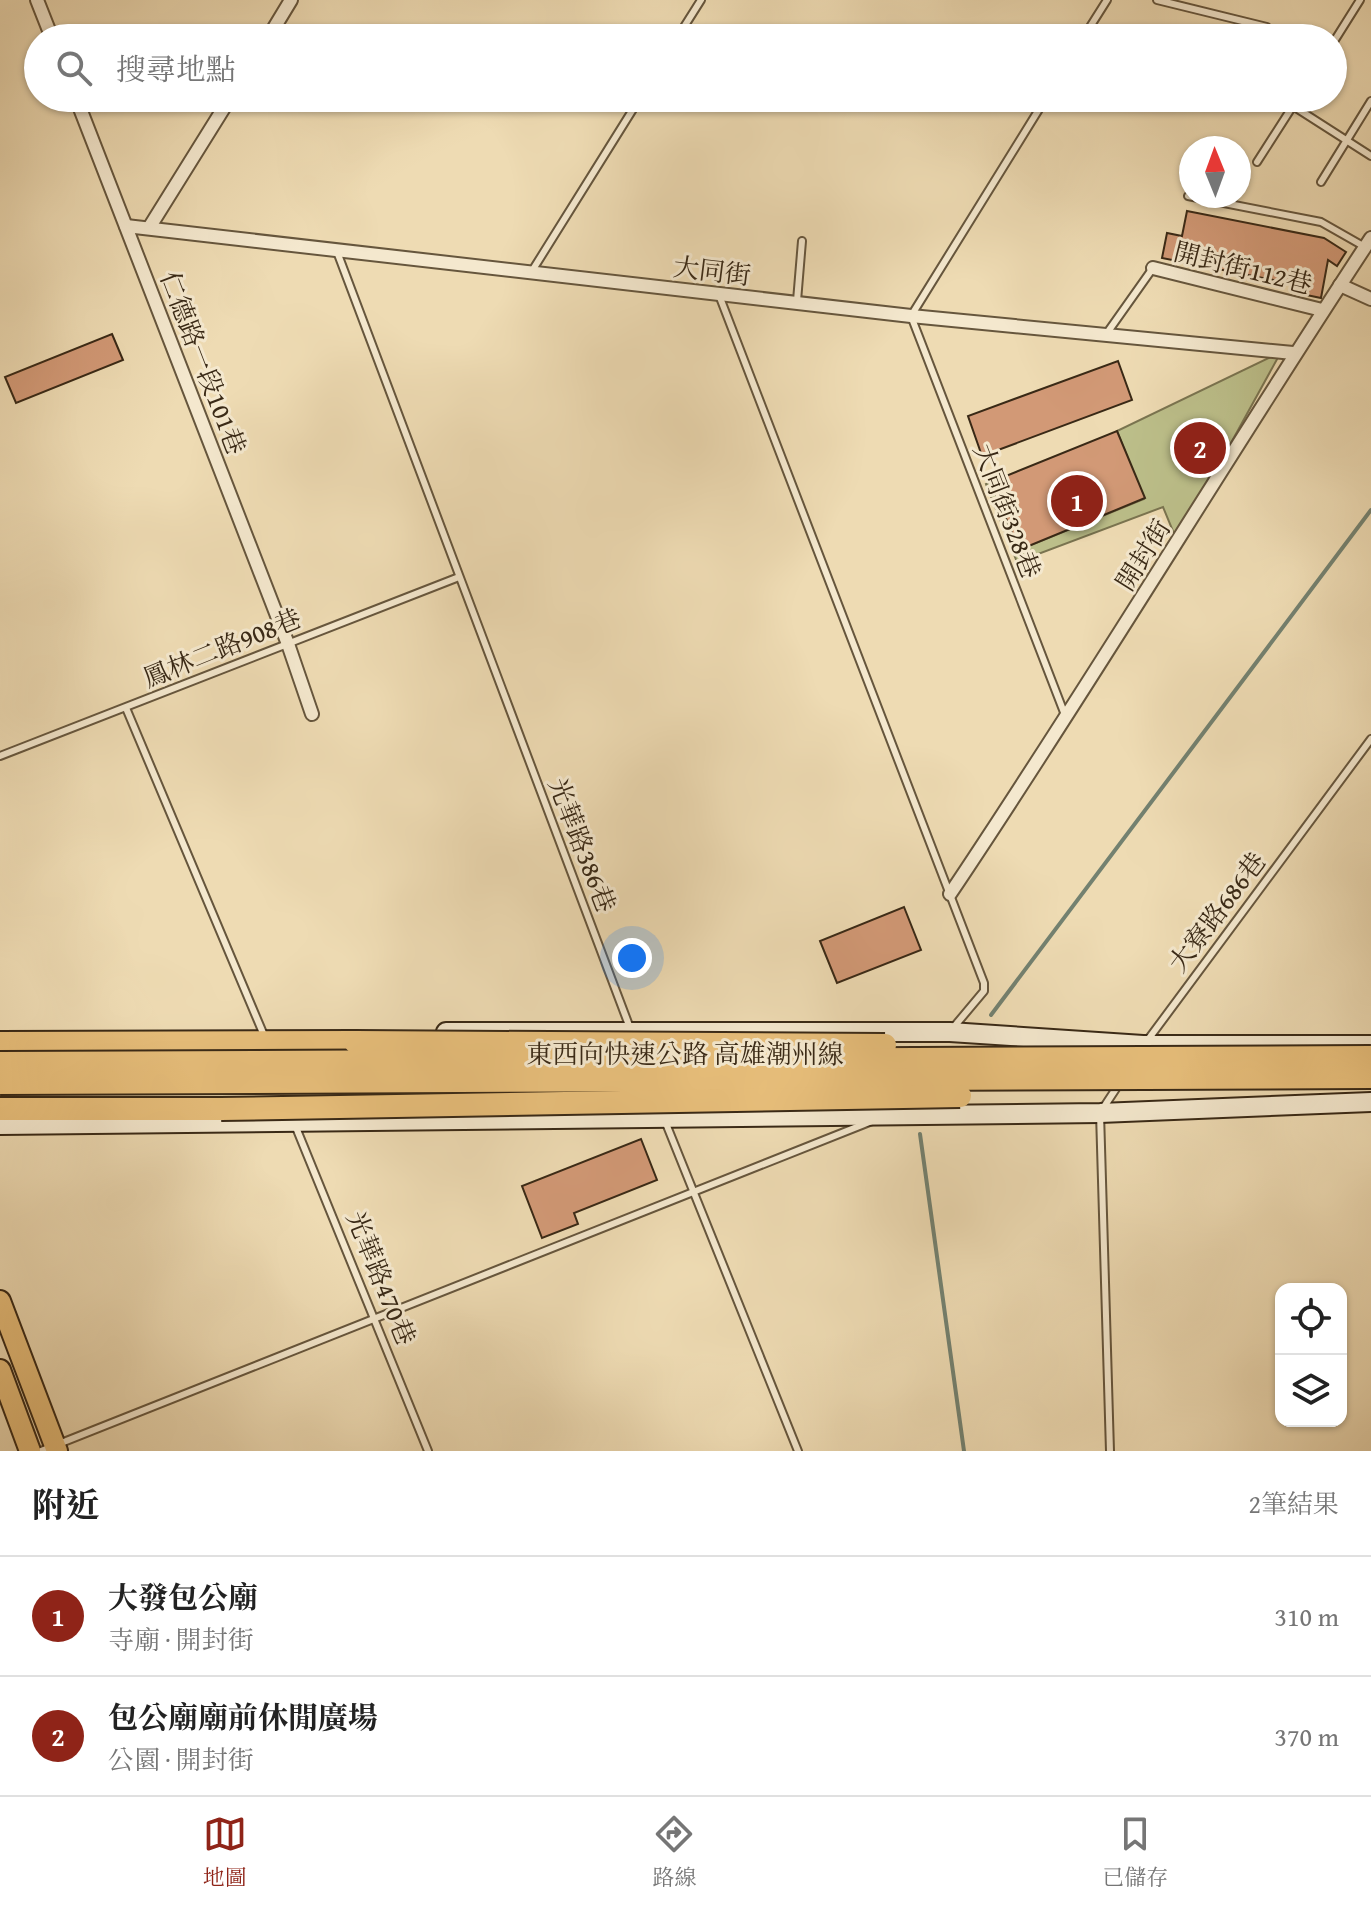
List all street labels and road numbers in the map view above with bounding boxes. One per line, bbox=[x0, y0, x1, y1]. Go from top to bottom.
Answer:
street label: 開封街112巷 bbox=[1170, 231, 1317, 304]
street label: 大同街 bbox=[671, 246, 753, 295]
street label: 仁德路一段101巷 bbox=[151, 265, 256, 460]
street label: 大同街328巷 bbox=[964, 438, 1051, 584]
street label: 開封街 bbox=[1105, 511, 1180, 598]
street label: 鳳林二路908巷 bbox=[137, 598, 307, 697]
street label: 光華路386巷 bbox=[539, 772, 626, 918]
street label: 大寮路686巷 bbox=[1158, 843, 1275, 980]
street label: 東西向快速公路 高雄潮州線 bbox=[526, 1034, 844, 1073]
street label: 光華路470巷 bbox=[337, 1205, 426, 1351]

